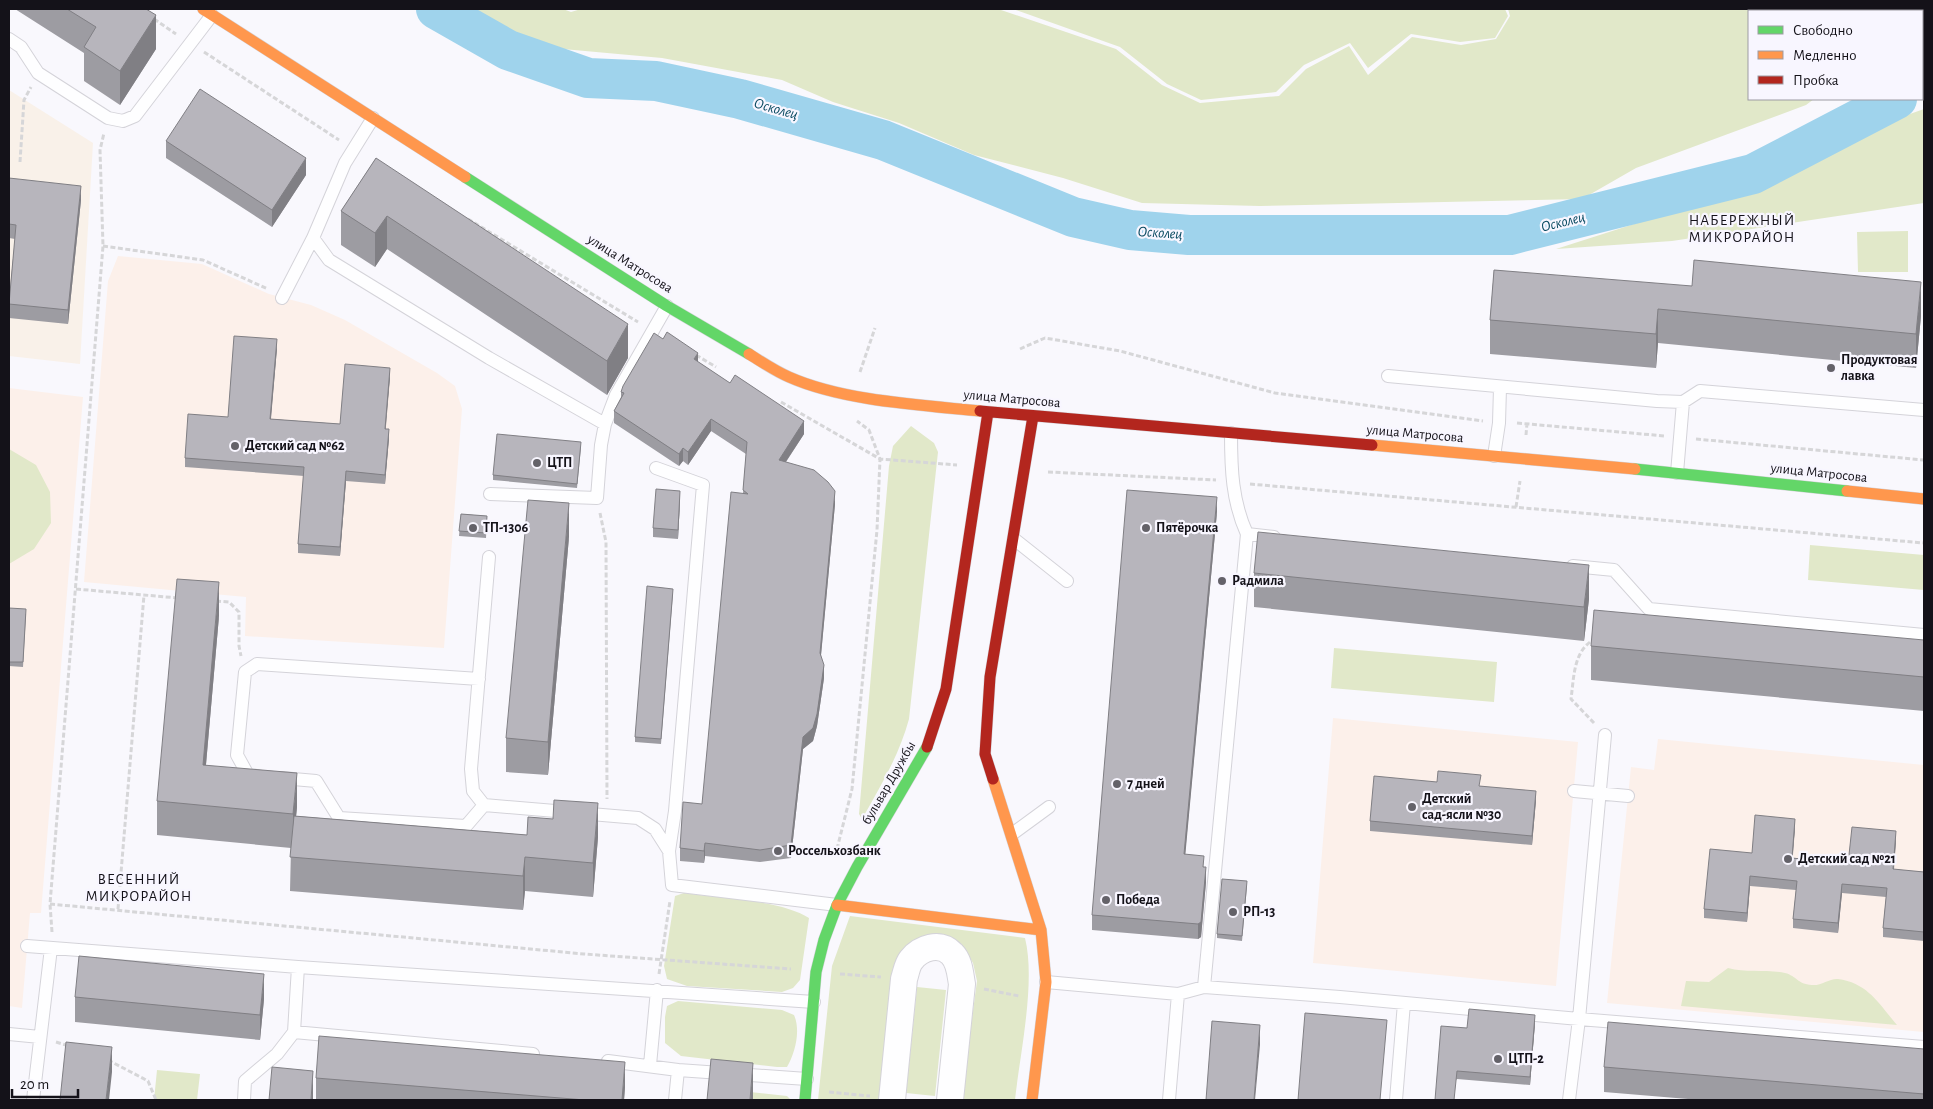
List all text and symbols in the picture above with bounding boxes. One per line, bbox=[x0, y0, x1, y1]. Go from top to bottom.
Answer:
legend bbox=[1748, 10, 1923, 100]
text: Свободно bbox=[1793, 23, 1853, 38]
text: Медленно bbox=[1793, 48, 1857, 63]
text: Пробка bbox=[1793, 73, 1839, 88]
water label: Осколец bbox=[752, 96, 800, 122]
water label: Осколец bbox=[1539, 209, 1587, 235]
district label: НАБЕРЕЖНЫЙ МИКРОРАЙОН bbox=[1688, 213, 1796, 245]
water label: Осколец bbox=[1137, 224, 1183, 242]
street label: улица Матросова bbox=[584, 232, 675, 296]
place label: Продуктовая лавка bbox=[1841, 353, 1918, 383]
marker: Продуктовая лавка bbox=[1825, 362, 1837, 374]
street label: улица Матросова bbox=[962, 388, 1062, 410]
street label: улица Матросова bbox=[1365, 423, 1465, 445]
place label: Детский сад №62 bbox=[245, 439, 345, 453]
marker: Детский сад №62 bbox=[229, 440, 241, 452]
place label: ЦТП bbox=[547, 456, 573, 470]
marker: ЦТП bbox=[531, 457, 543, 469]
street label: улица Матросова bbox=[1769, 461, 1869, 485]
place label: ТП-1306 bbox=[483, 521, 528, 535]
place label: Пятёрочка bbox=[1156, 521, 1219, 535]
marker: ТП-1306 bbox=[467, 522, 479, 534]
marker: Пятёрочка bbox=[1140, 522, 1152, 534]
place label: Радмила bbox=[1232, 574, 1284, 588]
marker: Радмила bbox=[1216, 575, 1228, 587]
street label: бульвар Дружбы bbox=[860, 739, 918, 827]
place label: 7 дней bbox=[1127, 777, 1165, 791]
marker: 7 дней bbox=[1111, 778, 1123, 790]
place label: Детский сад-ясли №30 bbox=[1422, 792, 1501, 822]
marker: Детский сад-ясли №30 bbox=[1406, 801, 1418, 813]
place label: Россельхозбанк bbox=[788, 844, 881, 858]
marker: Россельхозбанк bbox=[772, 845, 784, 857]
place label: Детский сад №21 bbox=[1798, 852, 1896, 866]
marker: Детский сад №21 bbox=[1782, 853, 1794, 865]
district label: ВЕСЕННИЙ МИКРОРАЙОН bbox=[85, 872, 193, 904]
place label: Победа bbox=[1116, 893, 1160, 907]
marker: Победа bbox=[1100, 894, 1112, 906]
place label: РП-13 bbox=[1243, 905, 1275, 919]
marker: РП-13 bbox=[1227, 906, 1239, 918]
place label: ЦТП-2 bbox=[1508, 1052, 1544, 1066]
marker: ЦТП-2 bbox=[1492, 1053, 1504, 1065]
scale bar bbox=[12, 1066, 79, 1098]
text: 20 m bbox=[20, 1077, 49, 1092]

